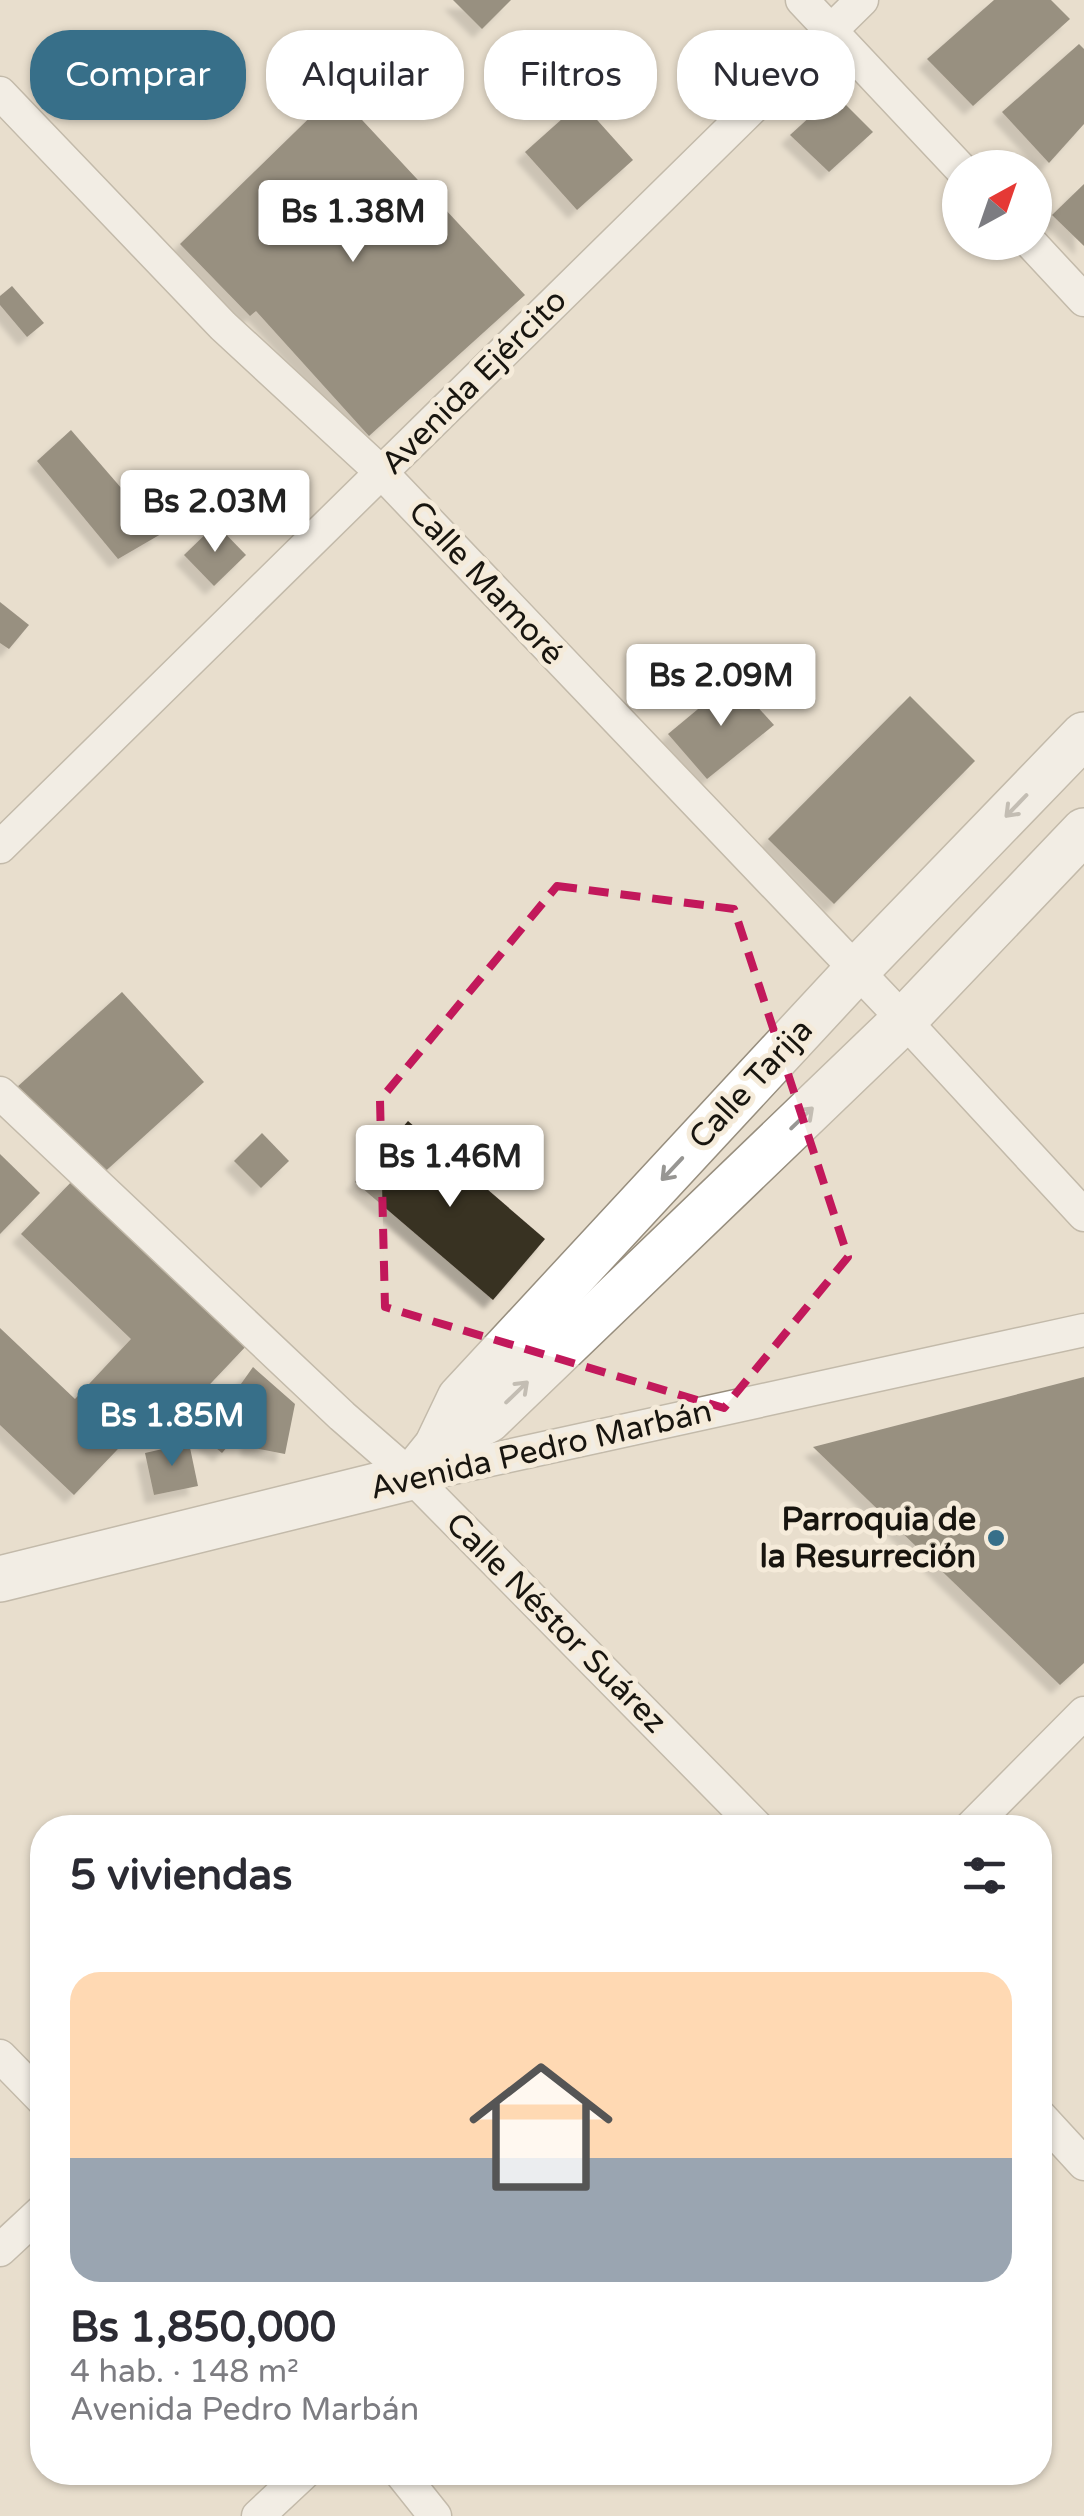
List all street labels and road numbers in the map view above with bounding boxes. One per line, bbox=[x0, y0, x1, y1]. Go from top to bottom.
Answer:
street label: Avenida Ejército bbox=[373, 281, 575, 483]
street label: Calle Mamoré bbox=[400, 493, 572, 673]
street label: Calle Tarija bbox=[681, 1011, 821, 1157]
street label: Avenida Pedro Marbán bbox=[367, 1392, 715, 1508]
street label: Calle Néstor Suárez bbox=[438, 1505, 674, 1741]

